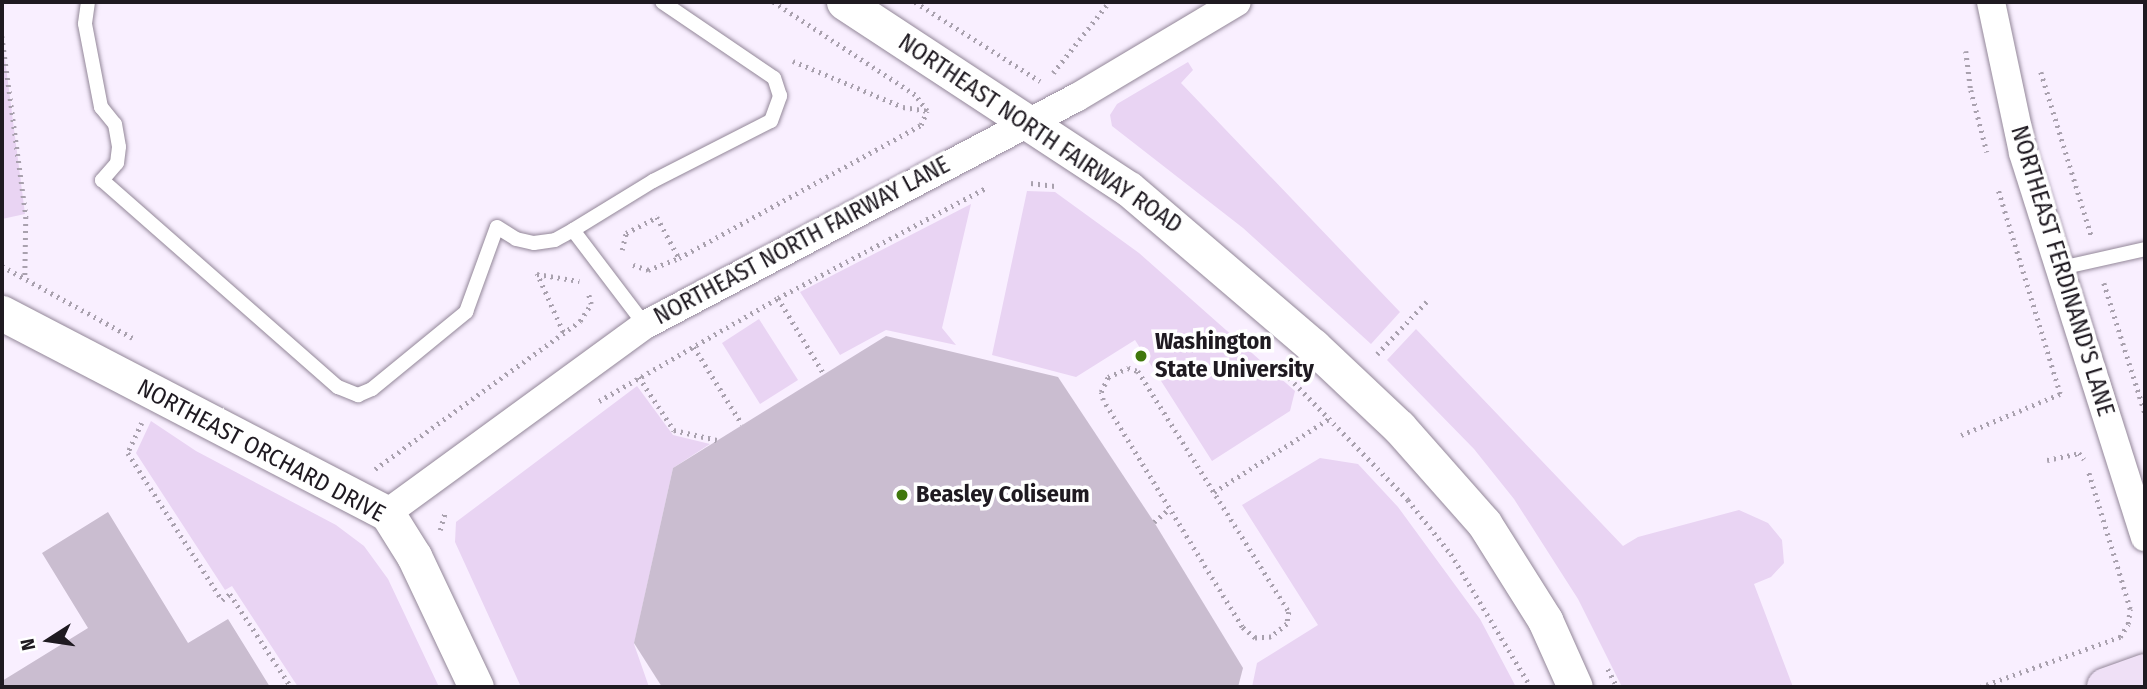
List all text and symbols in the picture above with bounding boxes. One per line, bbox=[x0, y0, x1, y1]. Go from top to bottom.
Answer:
street label: NORTHEAST NORTH FAIRWAY ROAD bbox=[893, 28, 1187, 240]
street label: NORTHEAST FERDINAND'S LANE bbox=[2004, 122, 2120, 420]
street label: NORTHEAST NORTH FAIRWAY LANE bbox=[649, 151, 955, 331]
place label: Washington State University bbox=[1155, 328, 1314, 384]
marker: Washington State University bbox=[1133, 348, 1149, 364]
street label: NORTHEAST ORCHARD DRIVE bbox=[132, 373, 390, 529]
place label: Beasley Coliseum bbox=[916, 481, 1090, 509]
marker: Beasley Coliseum bbox=[894, 487, 910, 503]
north arrow bbox=[14, 605, 84, 675]
text: N bbox=[16, 637, 40, 652]

